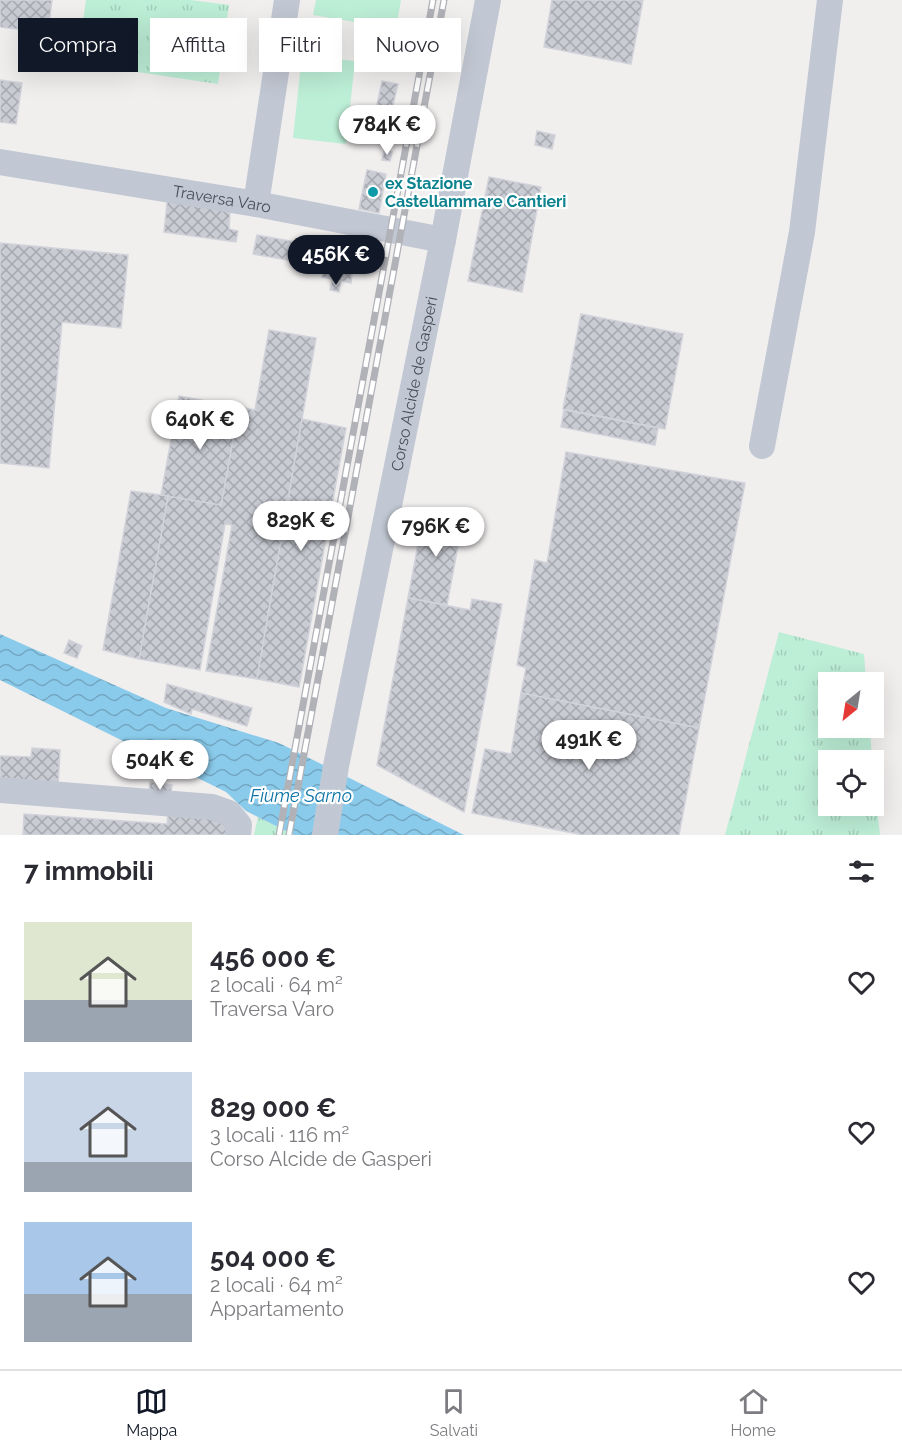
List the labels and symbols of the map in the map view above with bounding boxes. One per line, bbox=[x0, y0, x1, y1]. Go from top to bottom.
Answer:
pin: 784K € bbox=[338, 105, 436, 156]
place label: ex Stazione Castellammare Cantieri bbox=[385, 174, 566, 211]
street label: Traversa Varo bbox=[171, 182, 273, 217]
marker: ex Stazione Castellammare Cantieri bbox=[366, 185, 380, 199]
pin: 456K € bbox=[287, 235, 385, 286]
street label: Corso Alcide de Gasperi bbox=[387, 295, 441, 473]
pin: 640K € bbox=[151, 400, 249, 451]
pin: 829K € bbox=[252, 501, 350, 552]
pin: 796K € bbox=[387, 507, 485, 558]
north arrow bbox=[818, 672, 884, 738]
pin: 491K € bbox=[540, 720, 638, 771]
pin: 504K € bbox=[111, 740, 209, 791]
water label: Fiume Sarno bbox=[250, 785, 352, 806]

